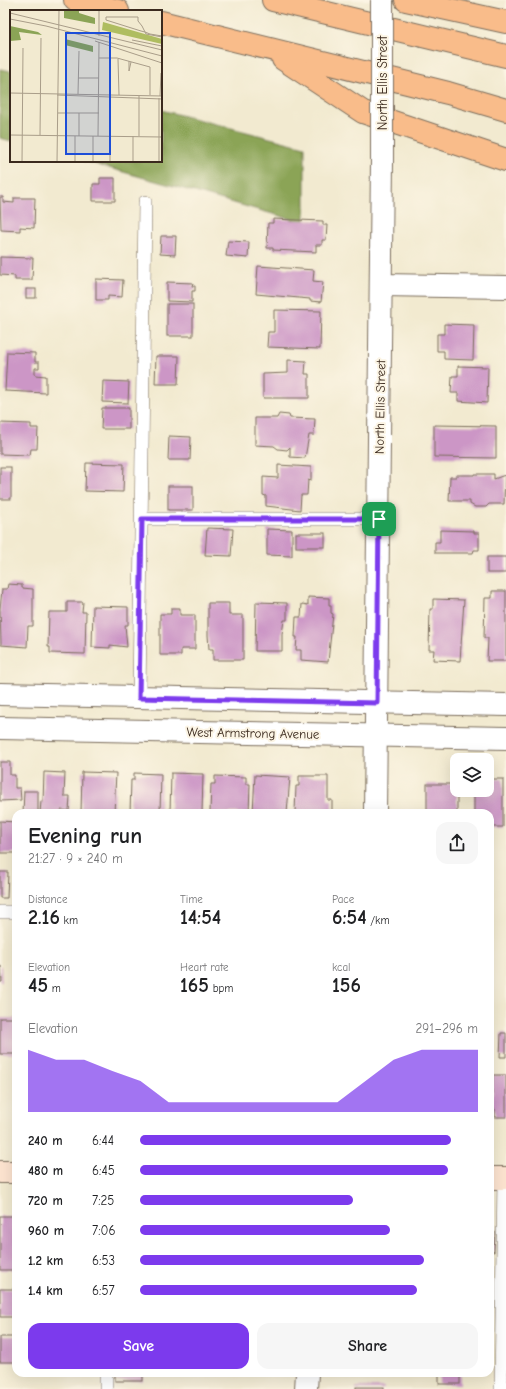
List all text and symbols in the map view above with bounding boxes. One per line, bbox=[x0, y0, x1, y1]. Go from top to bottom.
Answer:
inset map bbox=[10, 10, 162, 162]
street label: North Ellis Street bbox=[375, 35, 390, 130]
street label: North Ellis Street bbox=[372, 358, 388, 454]
pin bbox=[362, 502, 396, 536]
icon: arrive bbox=[368, 508, 390, 530]
street label: West Armstrong Avenue bbox=[186, 724, 320, 742]
map controls bbox=[450, 753, 494, 797]
button: layers bbox=[450, 753, 494, 797]
button: share bbox=[436, 822, 478, 864]
text: Evening run bbox=[28, 823, 142, 849]
text: 21:27 · 9 × 240 m bbox=[28, 851, 123, 866]
text: Distance bbox=[28, 893, 67, 906]
text: Time bbox=[180, 893, 203, 906]
text: Pace bbox=[332, 893, 354, 906]
text: 2.16 bbox=[28, 906, 60, 929]
text: 14:54 bbox=[180, 906, 221, 929]
text: 6:54 bbox=[332, 906, 367, 929]
text: km bbox=[60, 914, 78, 927]
text: /km bbox=[367, 914, 390, 927]
text: Elevation bbox=[28, 961, 70, 974]
text: Heart rate bbox=[180, 961, 229, 974]
text: kcal bbox=[332, 961, 350, 974]
text: 45 bbox=[28, 974, 48, 997]
text: 165 bbox=[180, 974, 209, 997]
text: 156 bbox=[332, 974, 361, 997]
text: m bbox=[48, 982, 61, 995]
text: bpm bbox=[209, 982, 233, 995]
text: Elevation bbox=[28, 1021, 78, 1036]
text: 291–296 m bbox=[416, 1021, 478, 1036]
text: 240 m bbox=[28, 1133, 63, 1148]
text: 6:44 bbox=[92, 1133, 114, 1148]
text: 480 m bbox=[28, 1163, 63, 1178]
text: 6:45 bbox=[92, 1163, 115, 1178]
text: 720 m bbox=[28, 1193, 63, 1208]
text: 7:25 bbox=[92, 1193, 114, 1208]
text: 960 m bbox=[28, 1223, 64, 1238]
text: 7:06 bbox=[92, 1223, 115, 1238]
text: 1.2 km bbox=[28, 1253, 63, 1268]
text: 6:53 bbox=[92, 1253, 115, 1268]
text: 1.4 km bbox=[28, 1283, 63, 1298]
text: 6:57 bbox=[92, 1283, 115, 1298]
button: Save bbox=[28, 1323, 249, 1369]
button: Share bbox=[257, 1323, 478, 1369]

